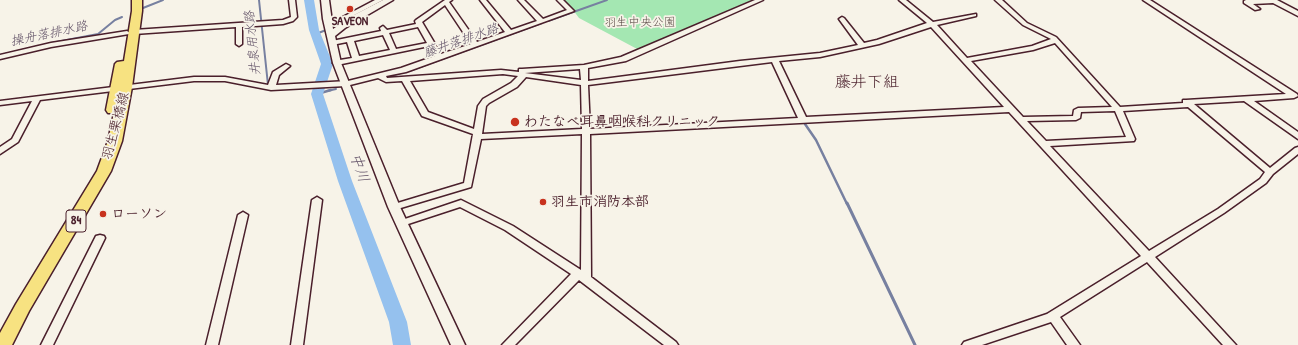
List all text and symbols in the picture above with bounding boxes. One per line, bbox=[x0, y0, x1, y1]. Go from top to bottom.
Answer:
marker: SAVEON bbox=[345, 4, 355, 14]
water label: 井泉用水路 bbox=[242, 10, 264, 76]
place label: SAVEON bbox=[332, 15, 368, 29]
park label: 羽生中央公園 bbox=[604, 16, 676, 30]
water label: 操舟落排水路 bbox=[9, 18, 89, 50]
water label: 藤井落排水路 bbox=[422, 21, 500, 61]
district label: 藤井下組 bbox=[835, 73, 899, 93]
street label: 羽生栗橋線 bbox=[99, 90, 133, 162]
place label: わたなべ耳鼻咽喉科クリニック bbox=[524, 114, 720, 130]
marker: わたなべ耳鼻咽喉科クリニック bbox=[509, 116, 521, 128]
water label: 中川 bbox=[346, 151, 372, 185]
place label: 羽生市消防本部 bbox=[551, 194, 649, 210]
marker: 羽生市消防本部 bbox=[538, 197, 548, 207]
place label: ローソン bbox=[111, 206, 167, 222]
marker: ローソン bbox=[98, 209, 108, 219]
road number: 84 bbox=[66, 210, 86, 232]

